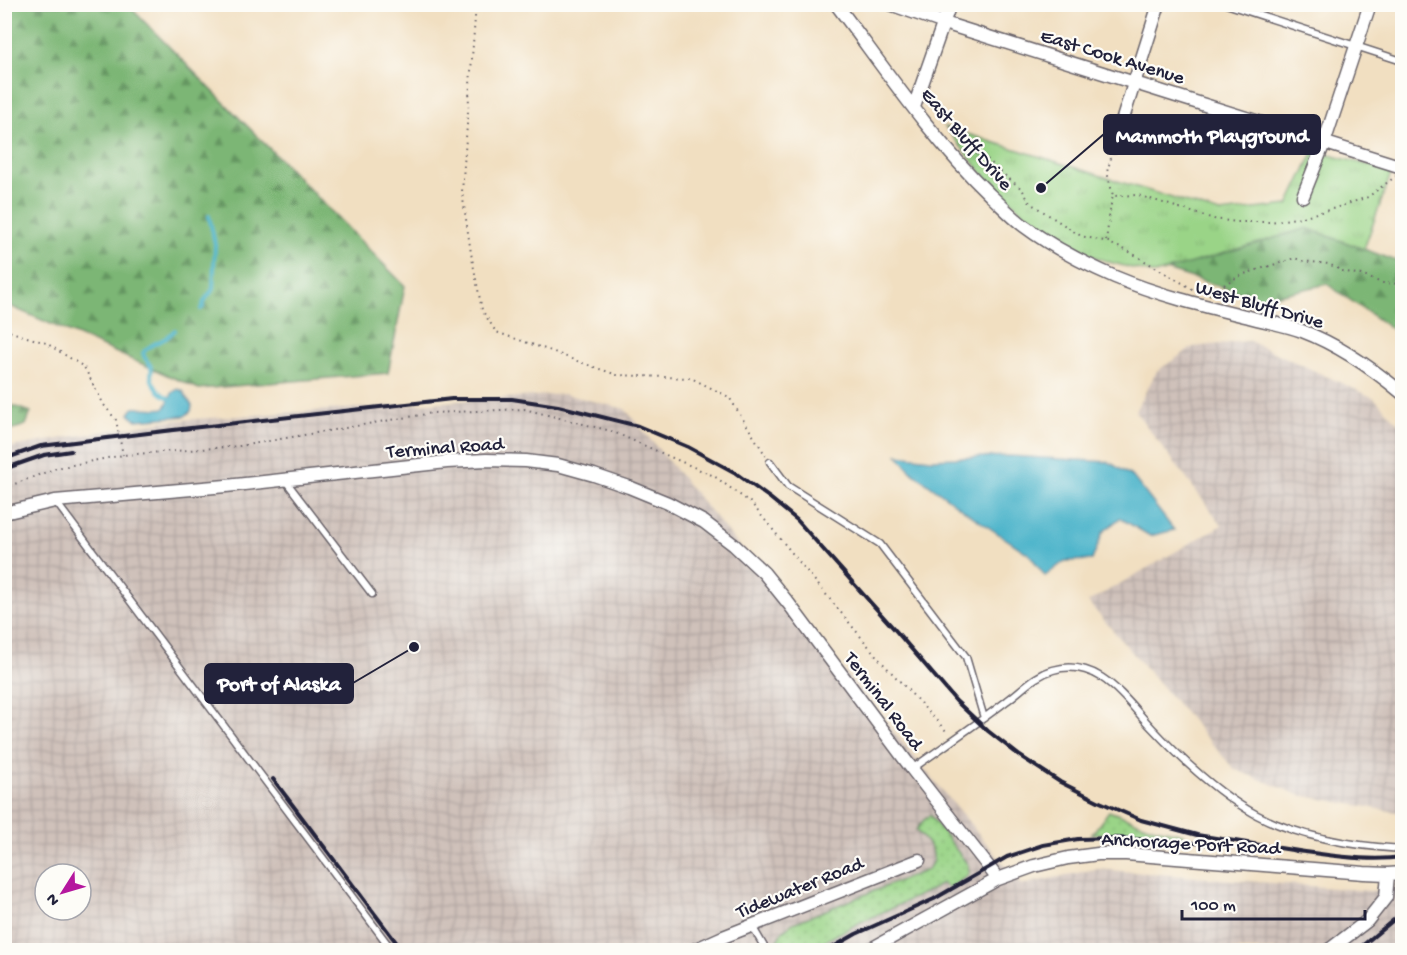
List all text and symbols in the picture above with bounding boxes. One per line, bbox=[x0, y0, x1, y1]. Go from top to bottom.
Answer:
street label: East Cook Avenue bbox=[1037, 26, 1187, 91]
street label: East Bluff Drive bbox=[915, 84, 1017, 197]
callout: Mammoth Playground bbox=[1104, 115, 1320, 154]
text: Mammoth Playground bbox=[1116, 126, 1311, 151]
street label: West Bluff Drive bbox=[1192, 277, 1326, 336]
street label: Terminal Road bbox=[385, 434, 507, 465]
street label: Terminal Road bbox=[837, 648, 928, 758]
callout: Port of Alaska bbox=[205, 664, 353, 703]
text: Port of Alaska bbox=[216, 674, 342, 699]
street label: Anchorage Port Road bbox=[1101, 829, 1283, 862]
street label: Tidewater Road bbox=[733, 853, 869, 926]
north arrow bbox=[33, 862, 93, 922]
scale bar bbox=[1182, 883, 1365, 921]
text: N bbox=[43, 889, 65, 909]
text: 100 m bbox=[1190, 896, 1236, 917]

